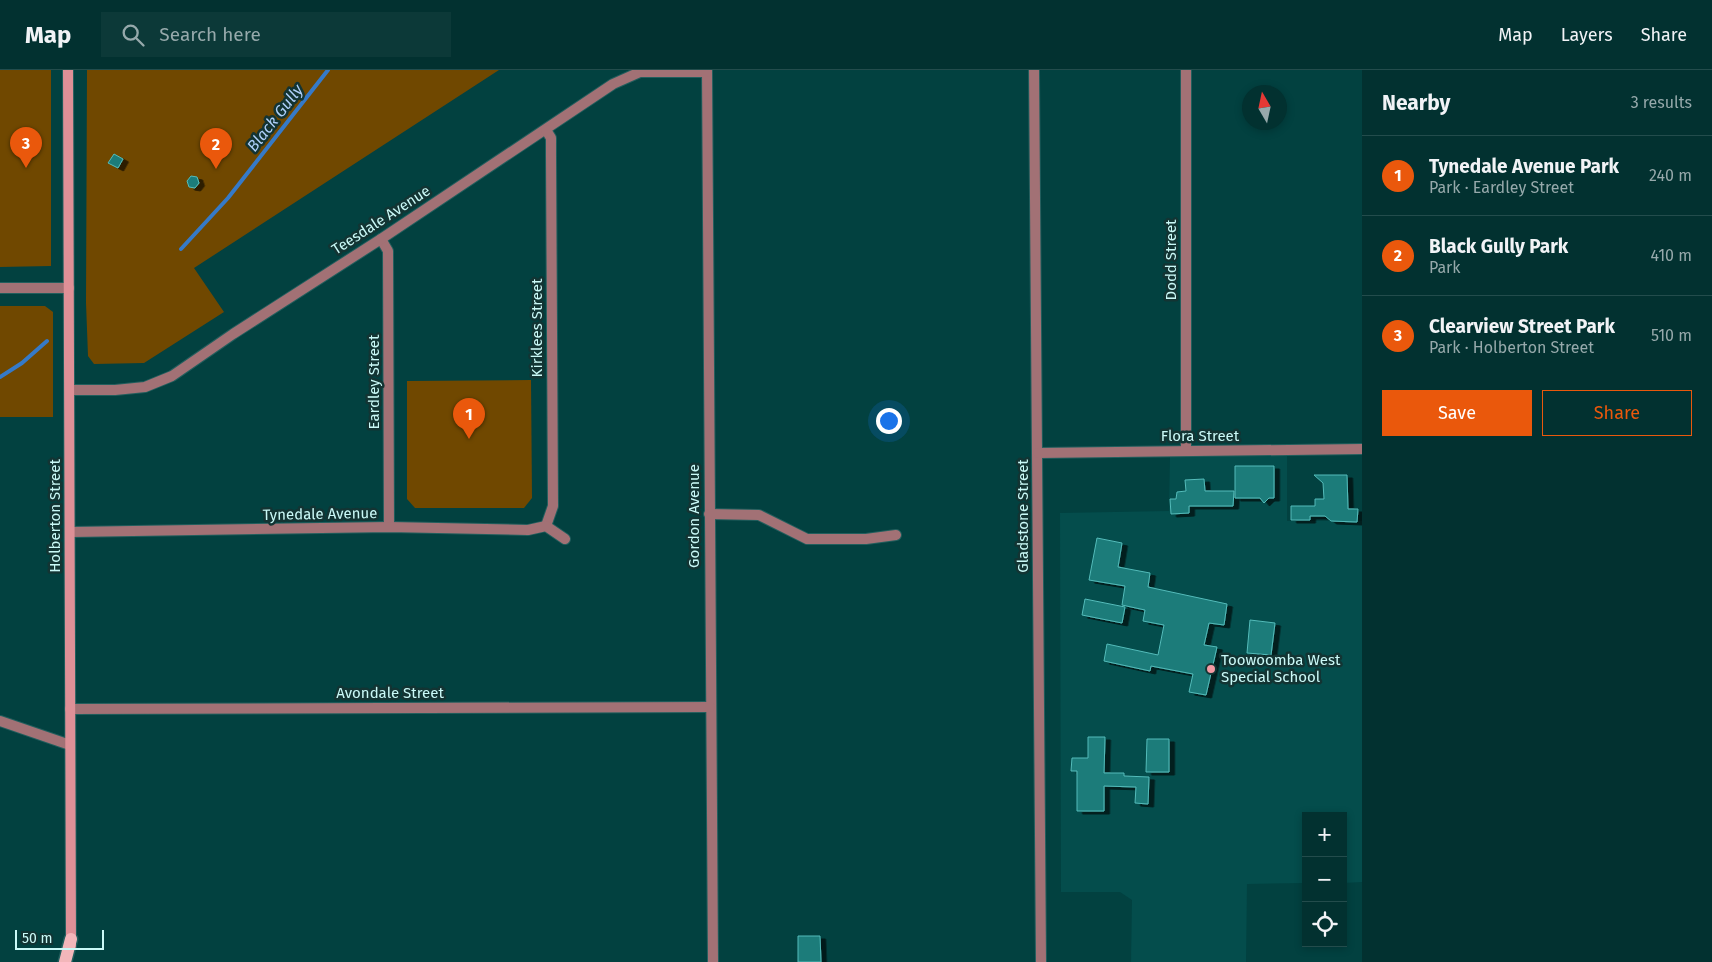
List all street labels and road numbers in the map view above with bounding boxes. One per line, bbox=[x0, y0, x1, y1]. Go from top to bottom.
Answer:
street label: Teesdale Avenue bbox=[328, 182, 434, 258]
street label: Dodd Street bbox=[1162, 219, 1180, 301]
street label: Kirklees Street bbox=[528, 278, 546, 377]
street label: Eardley Street bbox=[365, 334, 383, 429]
street label: Flora Street bbox=[1161, 427, 1240, 445]
street label: Holberton Street bbox=[46, 459, 64, 573]
street label: Gladstone Street bbox=[1014, 459, 1032, 573]
street label: Gordon Avenue bbox=[685, 464, 703, 568]
street label: Tynedale Avenue bbox=[262, 504, 378, 524]
street label: Avondale Street bbox=[336, 684, 444, 702]

